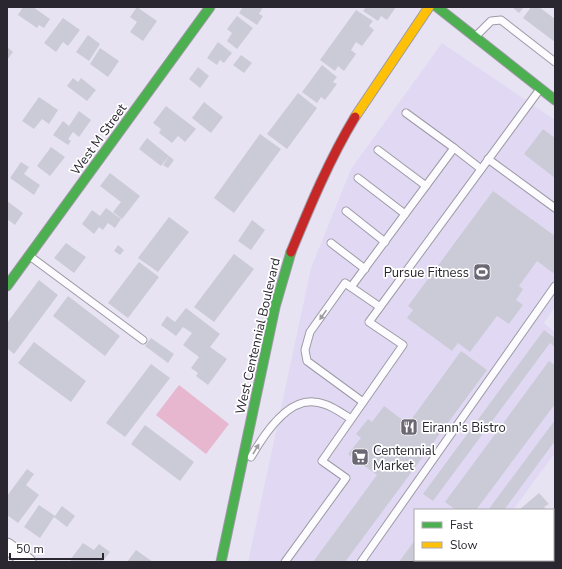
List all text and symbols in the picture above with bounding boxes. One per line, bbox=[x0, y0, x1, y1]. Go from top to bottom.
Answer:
street label: West M Street bbox=[67, 100, 131, 179]
street label: West Centennial Boulevard bbox=[231, 256, 285, 416]
sports icon: Pursue Fitness bbox=[472, 262, 492, 282]
place label: Pursue Fitness bbox=[384, 264, 469, 282]
one-way arrow bbox=[319, 310, 327, 320]
restaurant icon: Eirann's Bistro bbox=[399, 417, 419, 437]
place label: Eirann's Bistro bbox=[422, 419, 506, 437]
place label: Centennial Market bbox=[373, 442, 436, 475]
one-way arrow bbox=[252, 444, 259, 455]
supermarket icon: Centennial Market bbox=[350, 447, 370, 467]
legend bbox=[414, 509, 554, 561]
text: Fast bbox=[450, 517, 473, 533]
scale bar bbox=[10, 535, 103, 561]
text: Slow bbox=[450, 537, 478, 553]
text: 50 m bbox=[16, 541, 44, 557]

